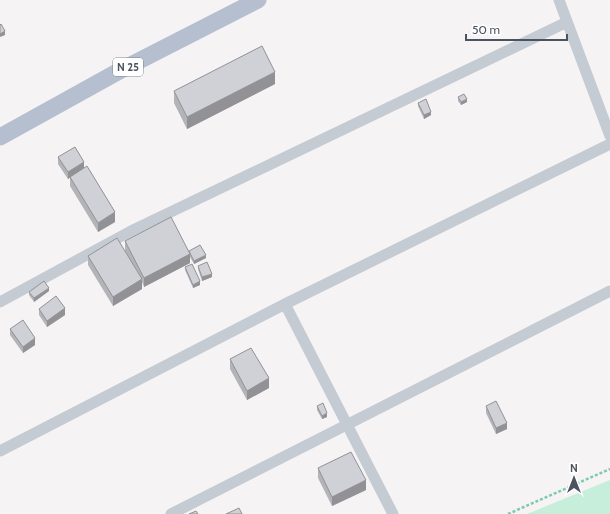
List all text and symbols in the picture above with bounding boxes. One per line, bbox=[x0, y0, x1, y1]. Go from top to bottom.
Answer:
scale bar bbox=[466, 16, 567, 42]
text: 50 m bbox=[472, 22, 500, 37]
road number: N 25 bbox=[113, 58, 143, 76]
north arrow bbox=[554, 458, 594, 498]
text: N bbox=[570, 461, 578, 475]

